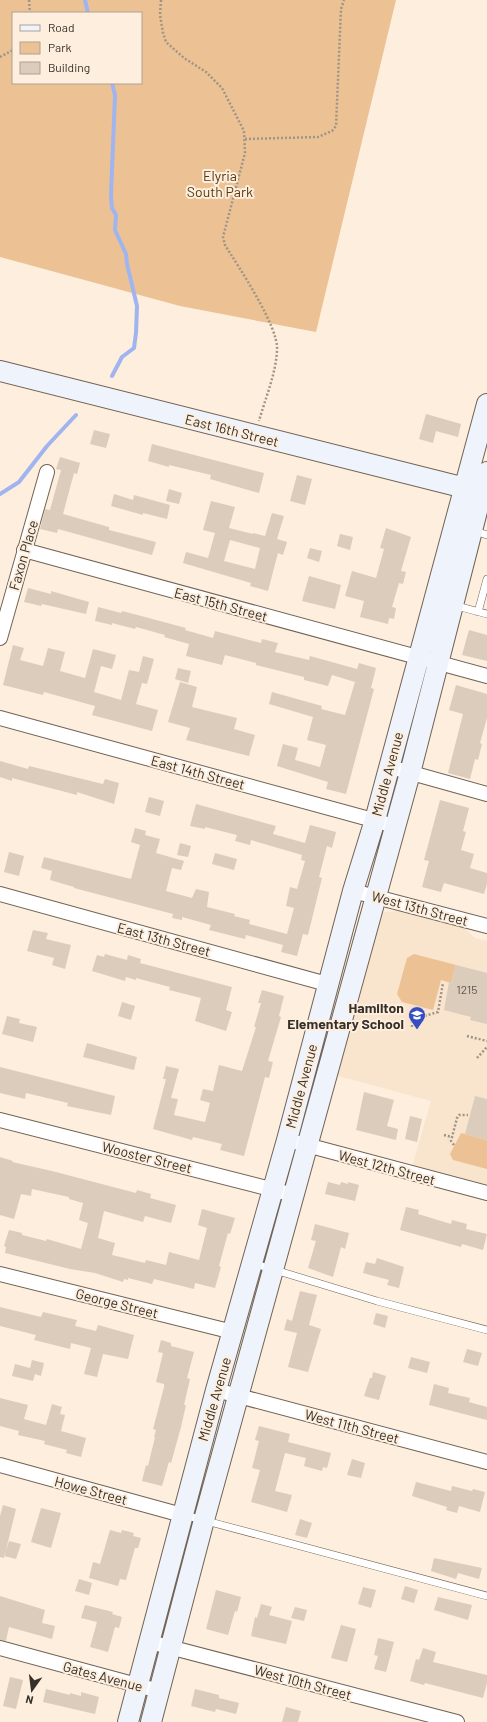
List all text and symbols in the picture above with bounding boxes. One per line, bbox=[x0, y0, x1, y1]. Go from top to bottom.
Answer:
legend bbox=[12, 12, 142, 84]
text: Road bbox=[48, 20, 75, 34]
text: Park bbox=[48, 40, 72, 54]
text: Building bbox=[48, 60, 90, 74]
park label: Elyria South Park bbox=[187, 167, 253, 200]
street label: East 16th Street bbox=[183, 410, 281, 450]
street label: Faxon Place bbox=[5, 518, 41, 592]
street label: East 15th Street bbox=[172, 583, 270, 625]
street label: Middle Avenue bbox=[368, 730, 406, 818]
street label: East 14th Street bbox=[149, 751, 247, 793]
street label: West 13th Street bbox=[370, 887, 470, 929]
street label: East 13th Street bbox=[115, 918, 213, 960]
house number: 1215 bbox=[457, 982, 477, 996]
place label: Hamilton Elementary School bbox=[287, 999, 404, 1032]
school or university icon: Hamilton Elementary School bbox=[407, 1005, 427, 1030]
street label: Middle Avenue bbox=[282, 1042, 320, 1130]
street label: Wooster Street bbox=[100, 1138, 194, 1176]
street label: West 12th Street bbox=[337, 1146, 437, 1188]
street label: George Street bbox=[74, 1285, 160, 1321]
street label: Middle Avenue bbox=[194, 1355, 234, 1443]
street label: West 11th Street bbox=[303, 1405, 401, 1447]
street label: Howe Street bbox=[53, 1472, 129, 1508]
street label: Gates Avenue bbox=[61, 1657, 145, 1695]
street label: West 10th Street bbox=[252, 1661, 354, 1703]
north arrow bbox=[12, 1670, 52, 1710]
text: N bbox=[24, 1693, 35, 1707]

